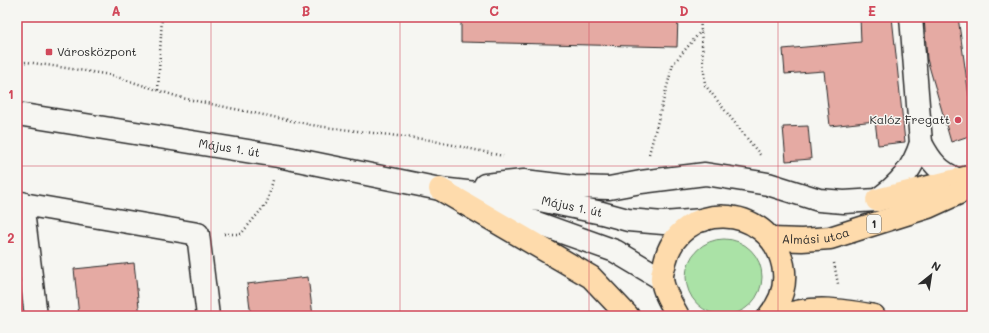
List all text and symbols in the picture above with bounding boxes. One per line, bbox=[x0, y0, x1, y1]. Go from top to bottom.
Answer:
text: A bbox=[111, 2, 121, 19]
text: B bbox=[302, 2, 311, 19]
text: C bbox=[489, 2, 499, 19]
text: D bbox=[679, 2, 689, 19]
text: E bbox=[868, 2, 876, 19]
place label: Városközpont bbox=[57, 43, 137, 59]
marker: Városközpont bbox=[44, 47, 54, 57]
text: 1 bbox=[8, 85, 14, 102]
place label: Kalóz Fregatt bbox=[869, 111, 950, 127]
marker: Kalóz Fregatt bbox=[953, 115, 963, 125]
street label: Május 1. út bbox=[198, 134, 261, 160]
street label: Május 1. út bbox=[540, 192, 604, 220]
road number: 1 bbox=[867, 215, 881, 233]
street label: Almási utca bbox=[782, 223, 851, 247]
text: 2 bbox=[7, 229, 15, 246]
north arrow bbox=[911, 255, 951, 295]
text: N bbox=[929, 257, 944, 274]

